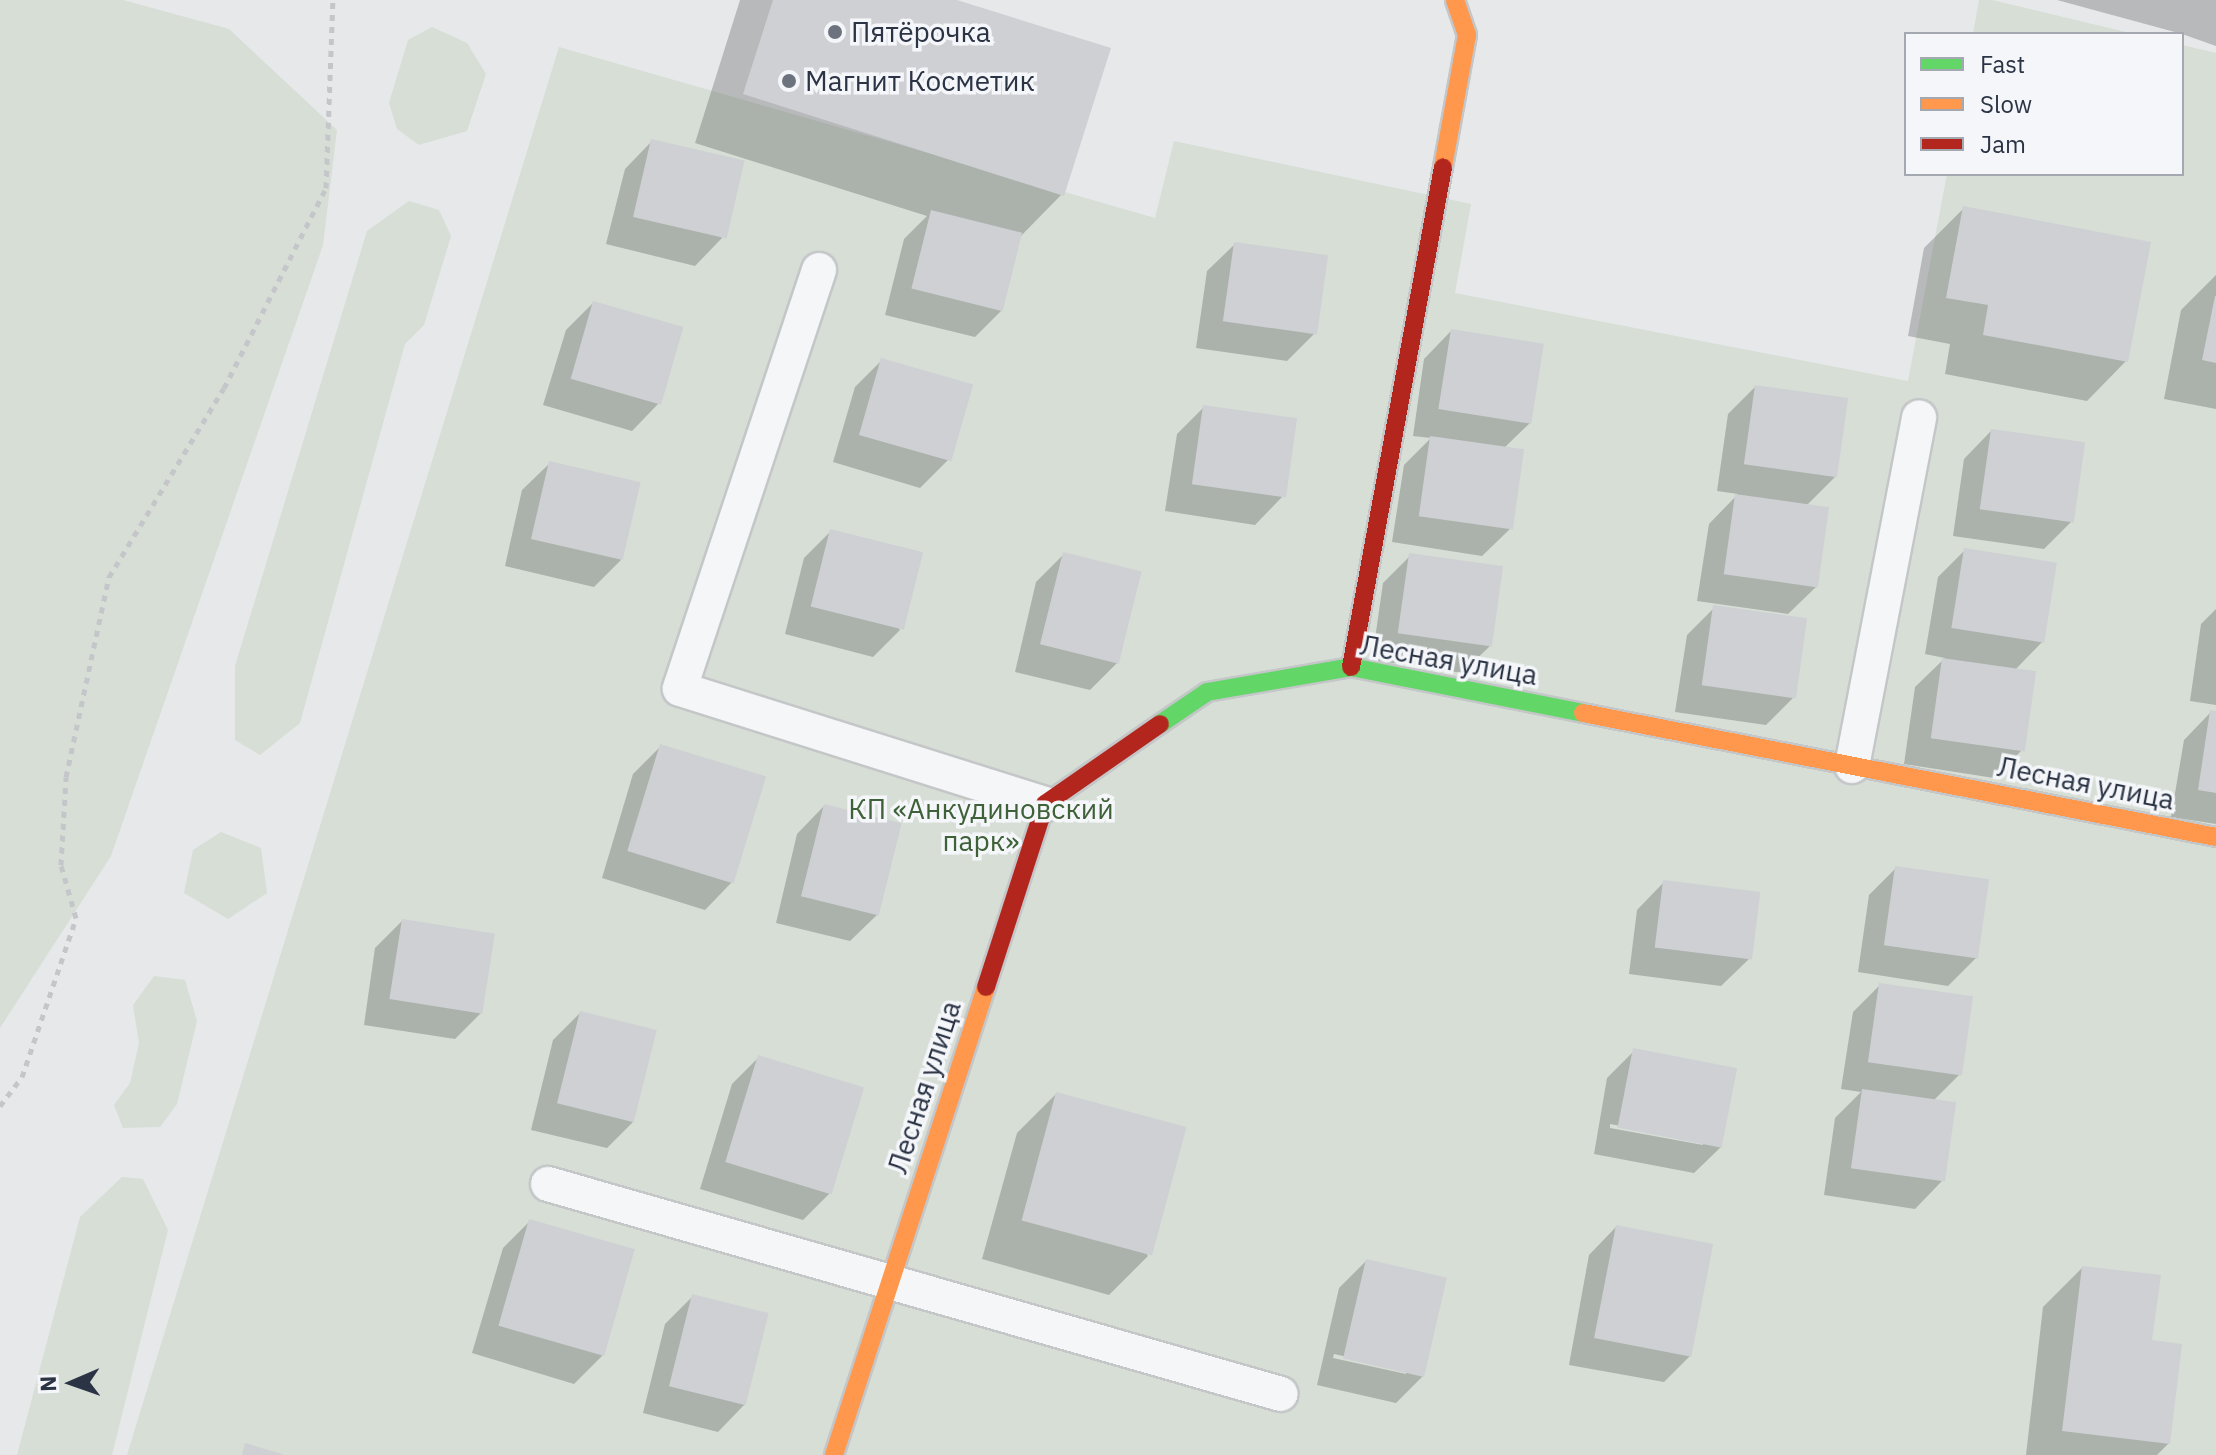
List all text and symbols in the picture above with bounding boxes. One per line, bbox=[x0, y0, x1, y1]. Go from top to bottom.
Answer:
place label: Пятёрочка bbox=[851, 15, 991, 49]
marker: Пятёрочка bbox=[826, 23, 844, 41]
legend bbox=[1904, 32, 2184, 176]
text: Fast bbox=[1980, 48, 2025, 80]
place label: Магнит Косметик bbox=[805, 64, 1035, 98]
marker: Магнит Косметик bbox=[780, 72, 798, 90]
text: Slow bbox=[1980, 88, 2032, 120]
text: Jam bbox=[1980, 128, 2026, 160]
street label: Лесная улица bbox=[1358, 628, 1540, 692]
street label: Лесная улица bbox=[1995, 749, 2177, 817]
park label: КП «Анкудиновский парк» bbox=[848, 792, 1114, 858]
street label: Лесная улица bbox=[880, 997, 968, 1177]
north arrow bbox=[32, 1343, 112, 1423]
text: N bbox=[33, 1375, 62, 1392]

